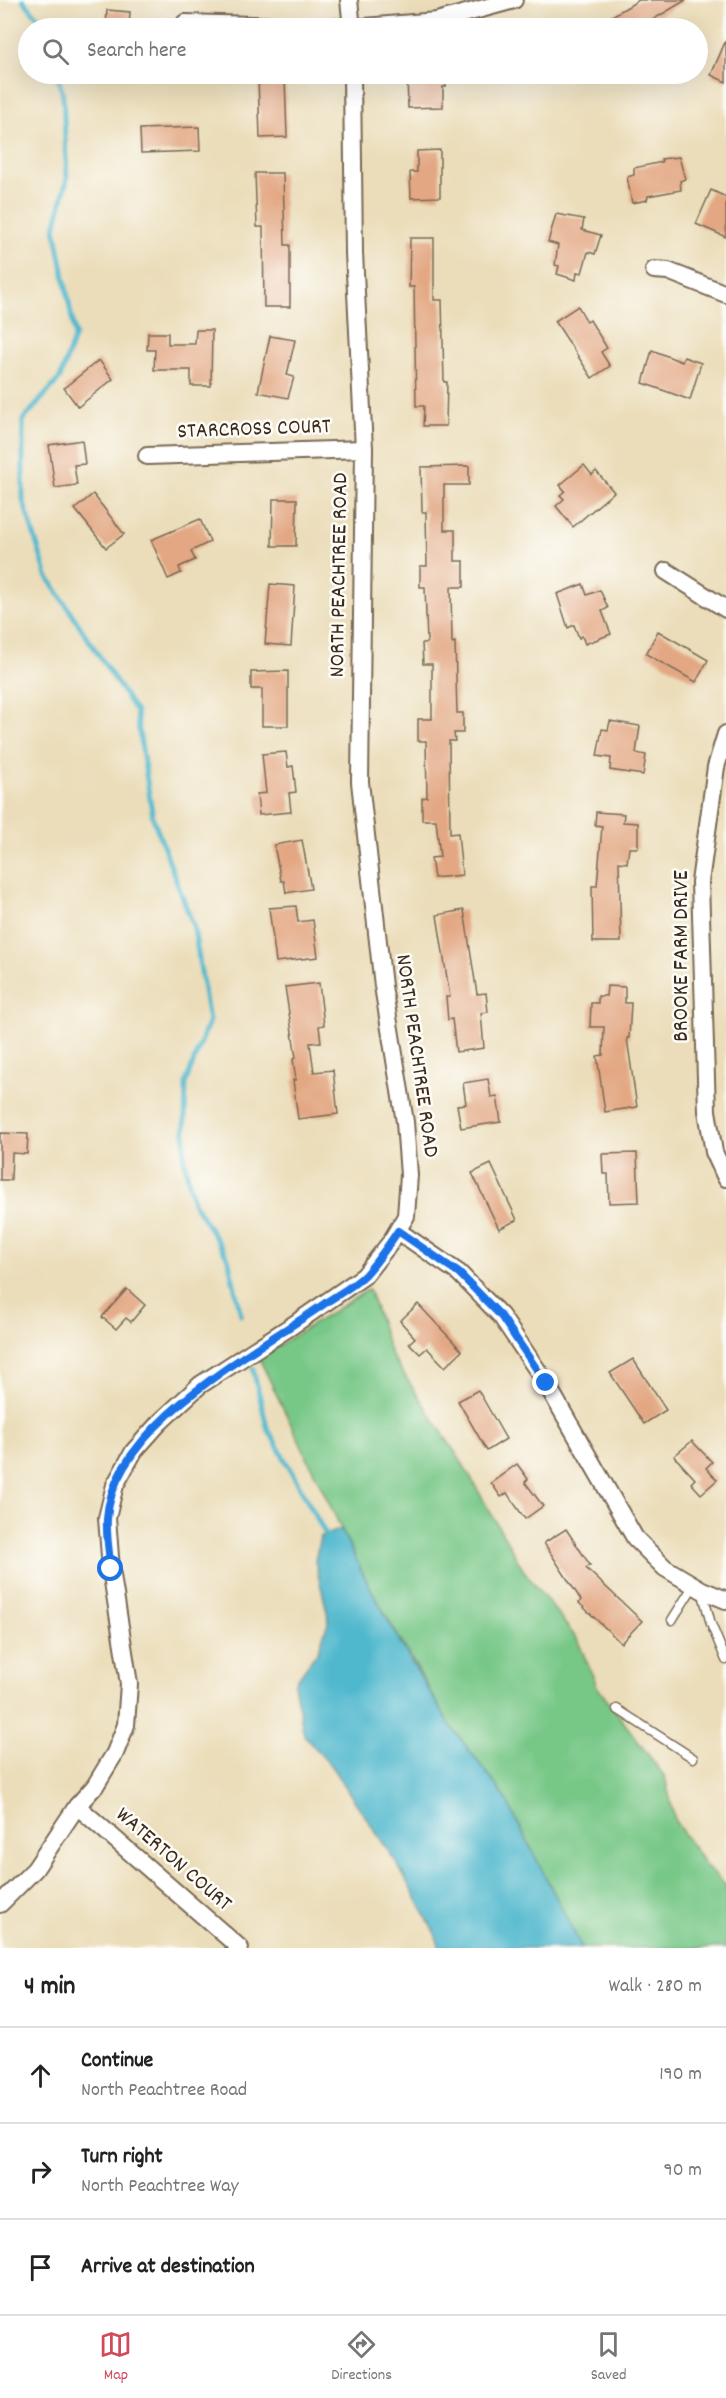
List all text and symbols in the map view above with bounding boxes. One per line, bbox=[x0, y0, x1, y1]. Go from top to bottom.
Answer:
search box bbox=[18, 18, 708, 84]
icon: search bbox=[39, 35, 72, 68]
text: Search here bbox=[87, 36, 186, 67]
street label: STARCROSS COURT bbox=[177, 412, 331, 448]
street label: NORTH PEACHTREE ROAD bbox=[323, 472, 357, 678]
street label: BROOKE FARM DRIVE bbox=[667, 870, 698, 1042]
street label: NORTH PEACHTREE ROAD bbox=[386, 953, 446, 1159]
route end bbox=[532, 1369, 558, 1395]
route start bbox=[97, 1555, 123, 1581]
street label: WATERTON COURT bbox=[108, 1801, 238, 1919]
text: 4 min bbox=[24, 1969, 75, 2006]
text: Walk · 280 m bbox=[608, 1973, 702, 2001]
text: Continue bbox=[81, 2046, 153, 2077]
icon: ahead bbox=[24, 2059, 57, 2092]
text: 190 m bbox=[659, 2061, 702, 2089]
text: North Peachtree Road bbox=[81, 2077, 247, 2105]
text: Turn right bbox=[81, 2142, 163, 2173]
icon: right bbox=[24, 2155, 57, 2188]
text: 90 m bbox=[664, 2157, 702, 2185]
text: North Peachtree Way bbox=[81, 2173, 239, 2201]
icon: arrive bbox=[24, 2251, 57, 2284]
text: Arrive at destination bbox=[81, 2252, 255, 2283]
tab: Map bbox=[99, 2328, 132, 2387]
tab: Directions bbox=[331, 2328, 392, 2387]
tab: Saved bbox=[591, 2328, 627, 2387]

